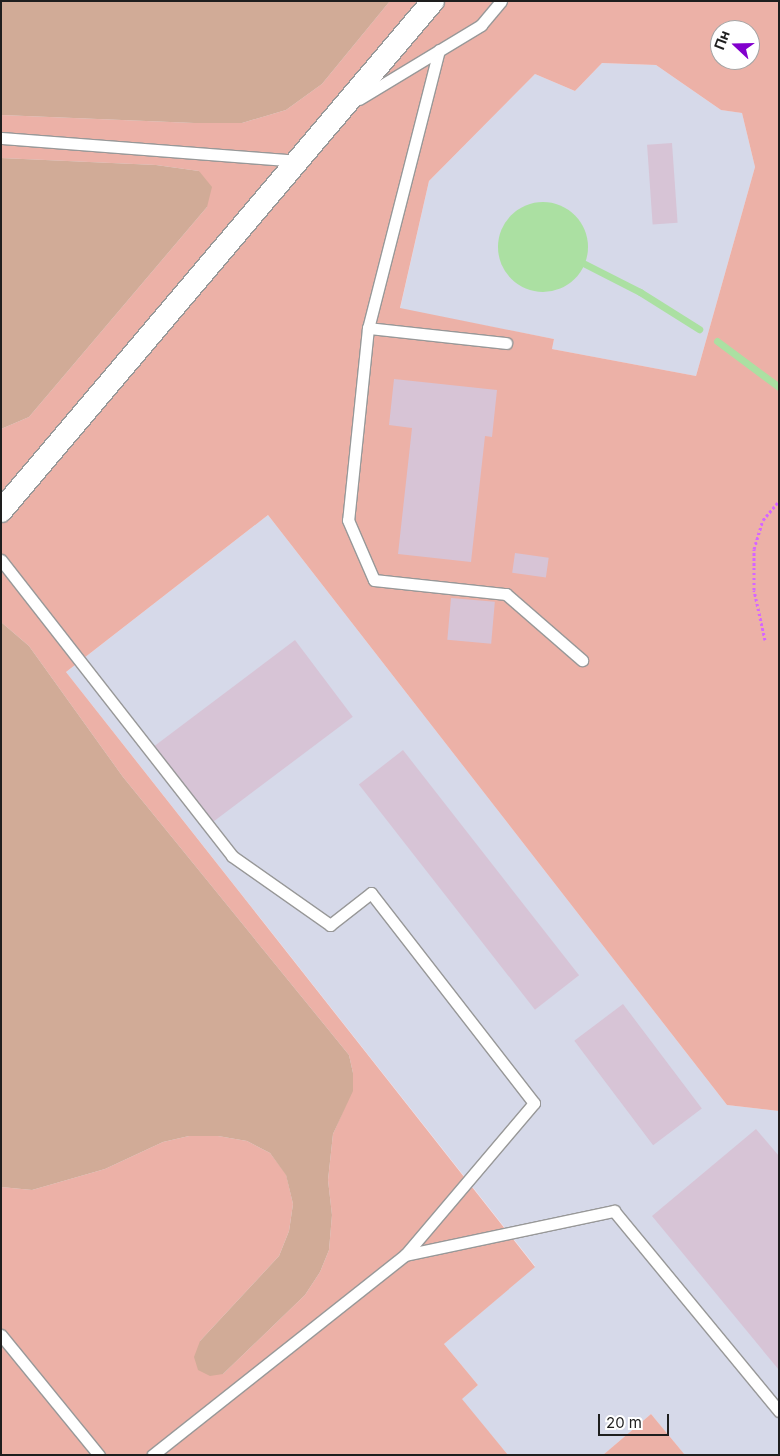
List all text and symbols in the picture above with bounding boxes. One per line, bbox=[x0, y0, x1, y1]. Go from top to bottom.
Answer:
north arrow bbox=[710, 20, 760, 70]
text: Пн bbox=[710, 28, 733, 52]
scale bar bbox=[600, 1404, 671, 1436]
text: 20 m bbox=[606, 1413, 642, 1432]

